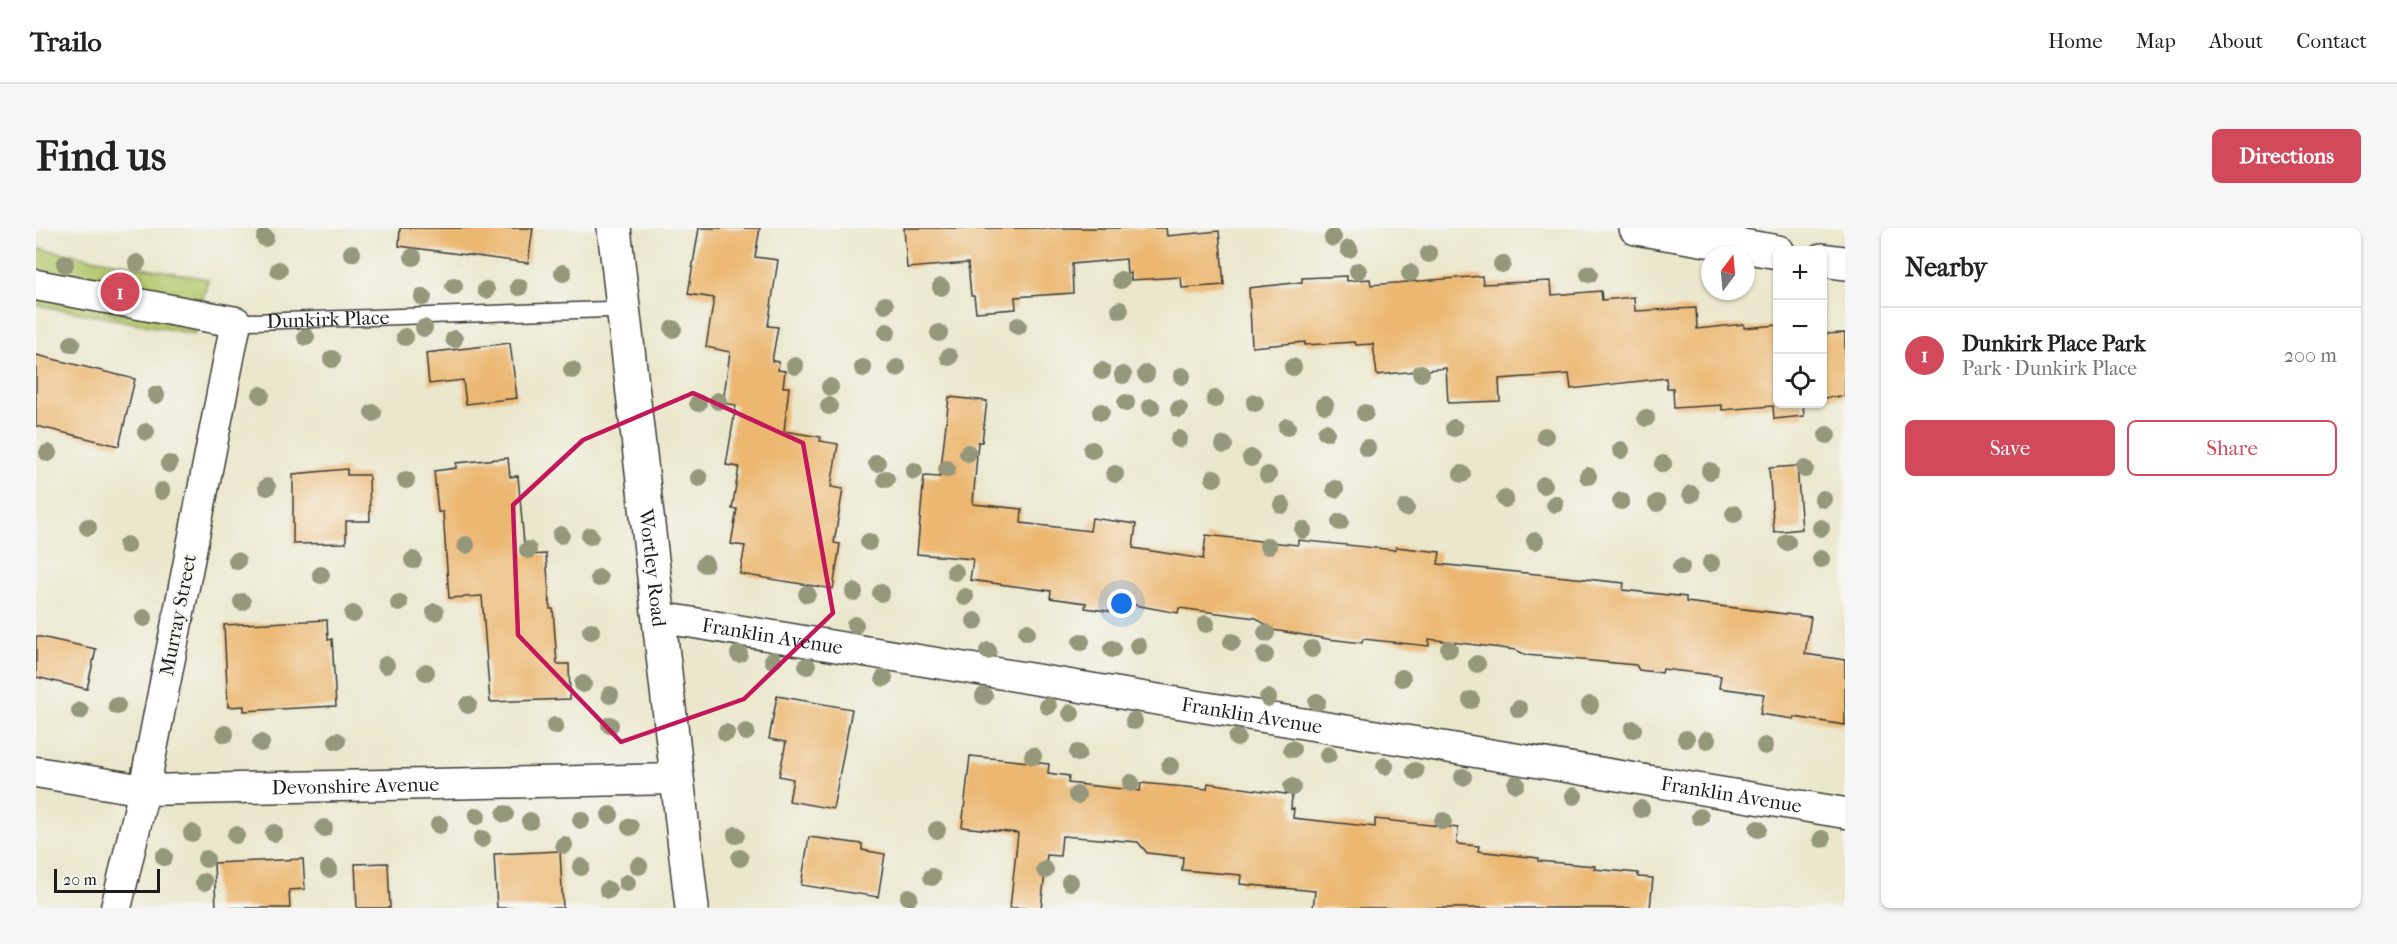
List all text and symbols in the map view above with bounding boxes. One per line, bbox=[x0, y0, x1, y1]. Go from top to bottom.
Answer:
text: Trailo bbox=[30, 25, 102, 58]
text: Home bbox=[2048, 29, 2103, 53]
text: Map bbox=[2136, 29, 2176, 53]
text: About bbox=[2209, 29, 2263, 53]
text: Contact bbox=[2296, 29, 2367, 53]
button: Directions bbox=[2212, 129, 2361, 183]
text: Find us bbox=[36, 132, 166, 181]
north arrow bbox=[1701, 246, 1755, 300]
map controls bbox=[1773, 246, 1827, 408]
button: + bbox=[1773, 246, 1827, 300]
text: Nearby bbox=[1905, 252, 1987, 283]
pin: 1 bbox=[100, 270, 140, 314]
button: − bbox=[1773, 300, 1827, 354]
street label: Dunkirk Place bbox=[266, 305, 390, 332]
text: Dunkirk Place Park bbox=[1962, 331, 2146, 357]
text: 1 bbox=[1921, 344, 1928, 367]
text: 200 m bbox=[2284, 344, 2337, 367]
button: locate bbox=[1773, 354, 1827, 408]
text: Park · Dunkirk Place bbox=[1962, 357, 2137, 380]
button: Save bbox=[1905, 420, 2115, 476]
button: Share bbox=[2127, 420, 2337, 476]
street label: Wortley Road bbox=[635, 507, 671, 629]
street label: Murray Street bbox=[155, 552, 201, 678]
your location bbox=[1107, 589, 1136, 618]
street label: Franklin Avenue bbox=[700, 613, 845, 659]
street label: Franklin Avenue bbox=[1180, 692, 1324, 738]
street label: Franklin Avenue bbox=[1659, 771, 1804, 817]
street label: Devonshire Avenue bbox=[271, 772, 440, 799]
scale bar bbox=[54, 866, 160, 894]
text: 20 m bbox=[63, 870, 97, 889]

